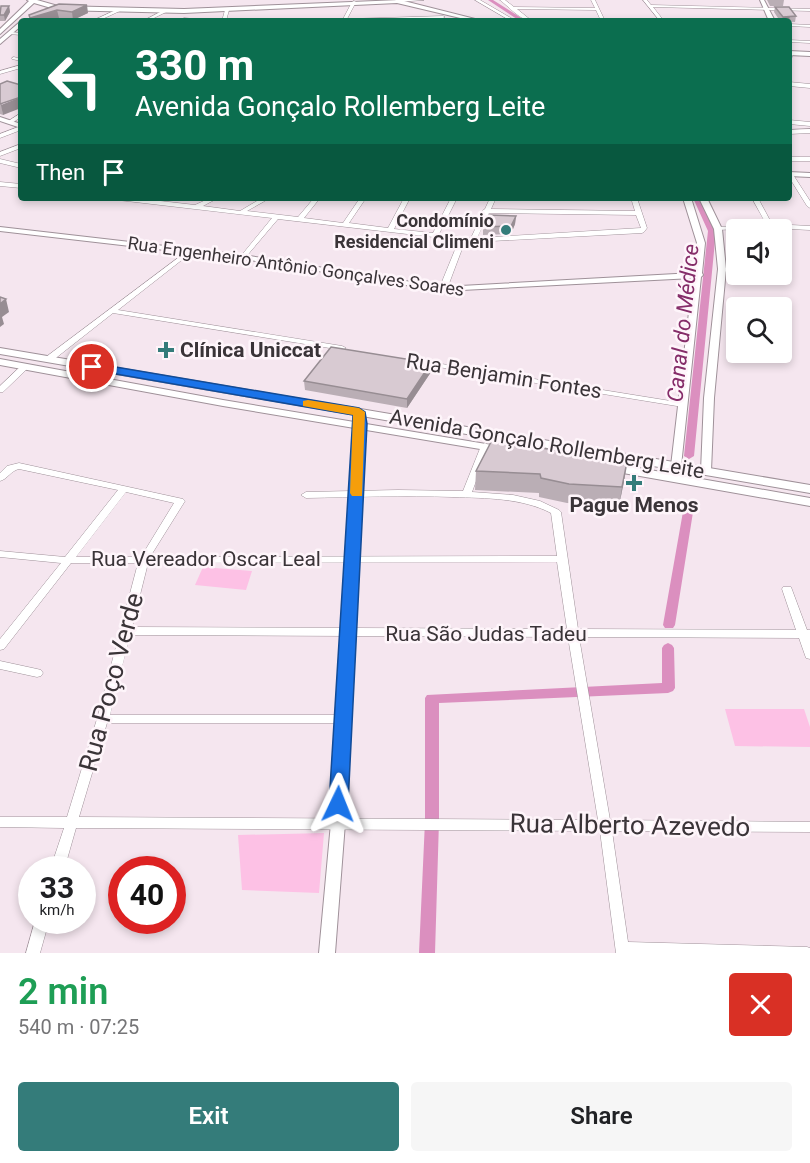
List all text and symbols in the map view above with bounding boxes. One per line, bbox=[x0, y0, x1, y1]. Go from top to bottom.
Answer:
text: 330 m bbox=[135, 41, 254, 90]
icon: left bbox=[36, 42, 114, 120]
text: Avenida Gonçalo Rollemberg Leite bbox=[135, 91, 545, 123]
icon: arrive bbox=[97, 156, 130, 189]
text: Then bbox=[36, 160, 85, 185]
place label: Condomínio Residencial Climeni bbox=[334, 210, 494, 252]
map controls bbox=[726, 219, 792, 363]
button: sound bbox=[726, 219, 792, 285]
marker: Condomínio Residencial Climeni bbox=[499, 223, 513, 237]
street label: Rua Engenheiro Antônio Gonçalves Soares bbox=[126, 232, 466, 300]
water label: Canal do Médice bbox=[662, 243, 704, 403]
button: search bbox=[726, 297, 792, 363]
place label: Clínica Uniccat bbox=[180, 338, 321, 362]
pin bbox=[66, 341, 117, 392]
marker: Clínica Uniccat bbox=[157, 341, 175, 359]
street label: Rua Benjamin Fontes bbox=[405, 349, 603, 403]
icon: arrive bbox=[75, 350, 108, 383]
street label: Avenida Gonçalo Rollemberg Leite bbox=[388, 404, 706, 484]
marker: Pague Menos bbox=[627, 476, 641, 490]
place label: Pague Menos bbox=[569, 493, 699, 517]
street label: Rua Vereador Oscar Leal bbox=[91, 547, 321, 571]
street label: Rua Poço Verde bbox=[73, 589, 149, 775]
street label: Rua São Judas Tadeu bbox=[385, 622, 587, 646]
position arrow bbox=[306, 772, 370, 836]
street label: Rua Alberto Azevedo bbox=[509, 808, 751, 842]
speed limit sign: 40 bbox=[108, 856, 186, 934]
text: 33 bbox=[40, 870, 74, 905]
text: km/h bbox=[39, 901, 75, 919]
text: 2 min bbox=[18, 971, 108, 1013]
button: close bbox=[729, 973, 792, 1036]
text: 540 m · 07:25 bbox=[18, 1015, 139, 1039]
button: Exit bbox=[18, 1082, 399, 1151]
button: Share bbox=[411, 1082, 792, 1151]

